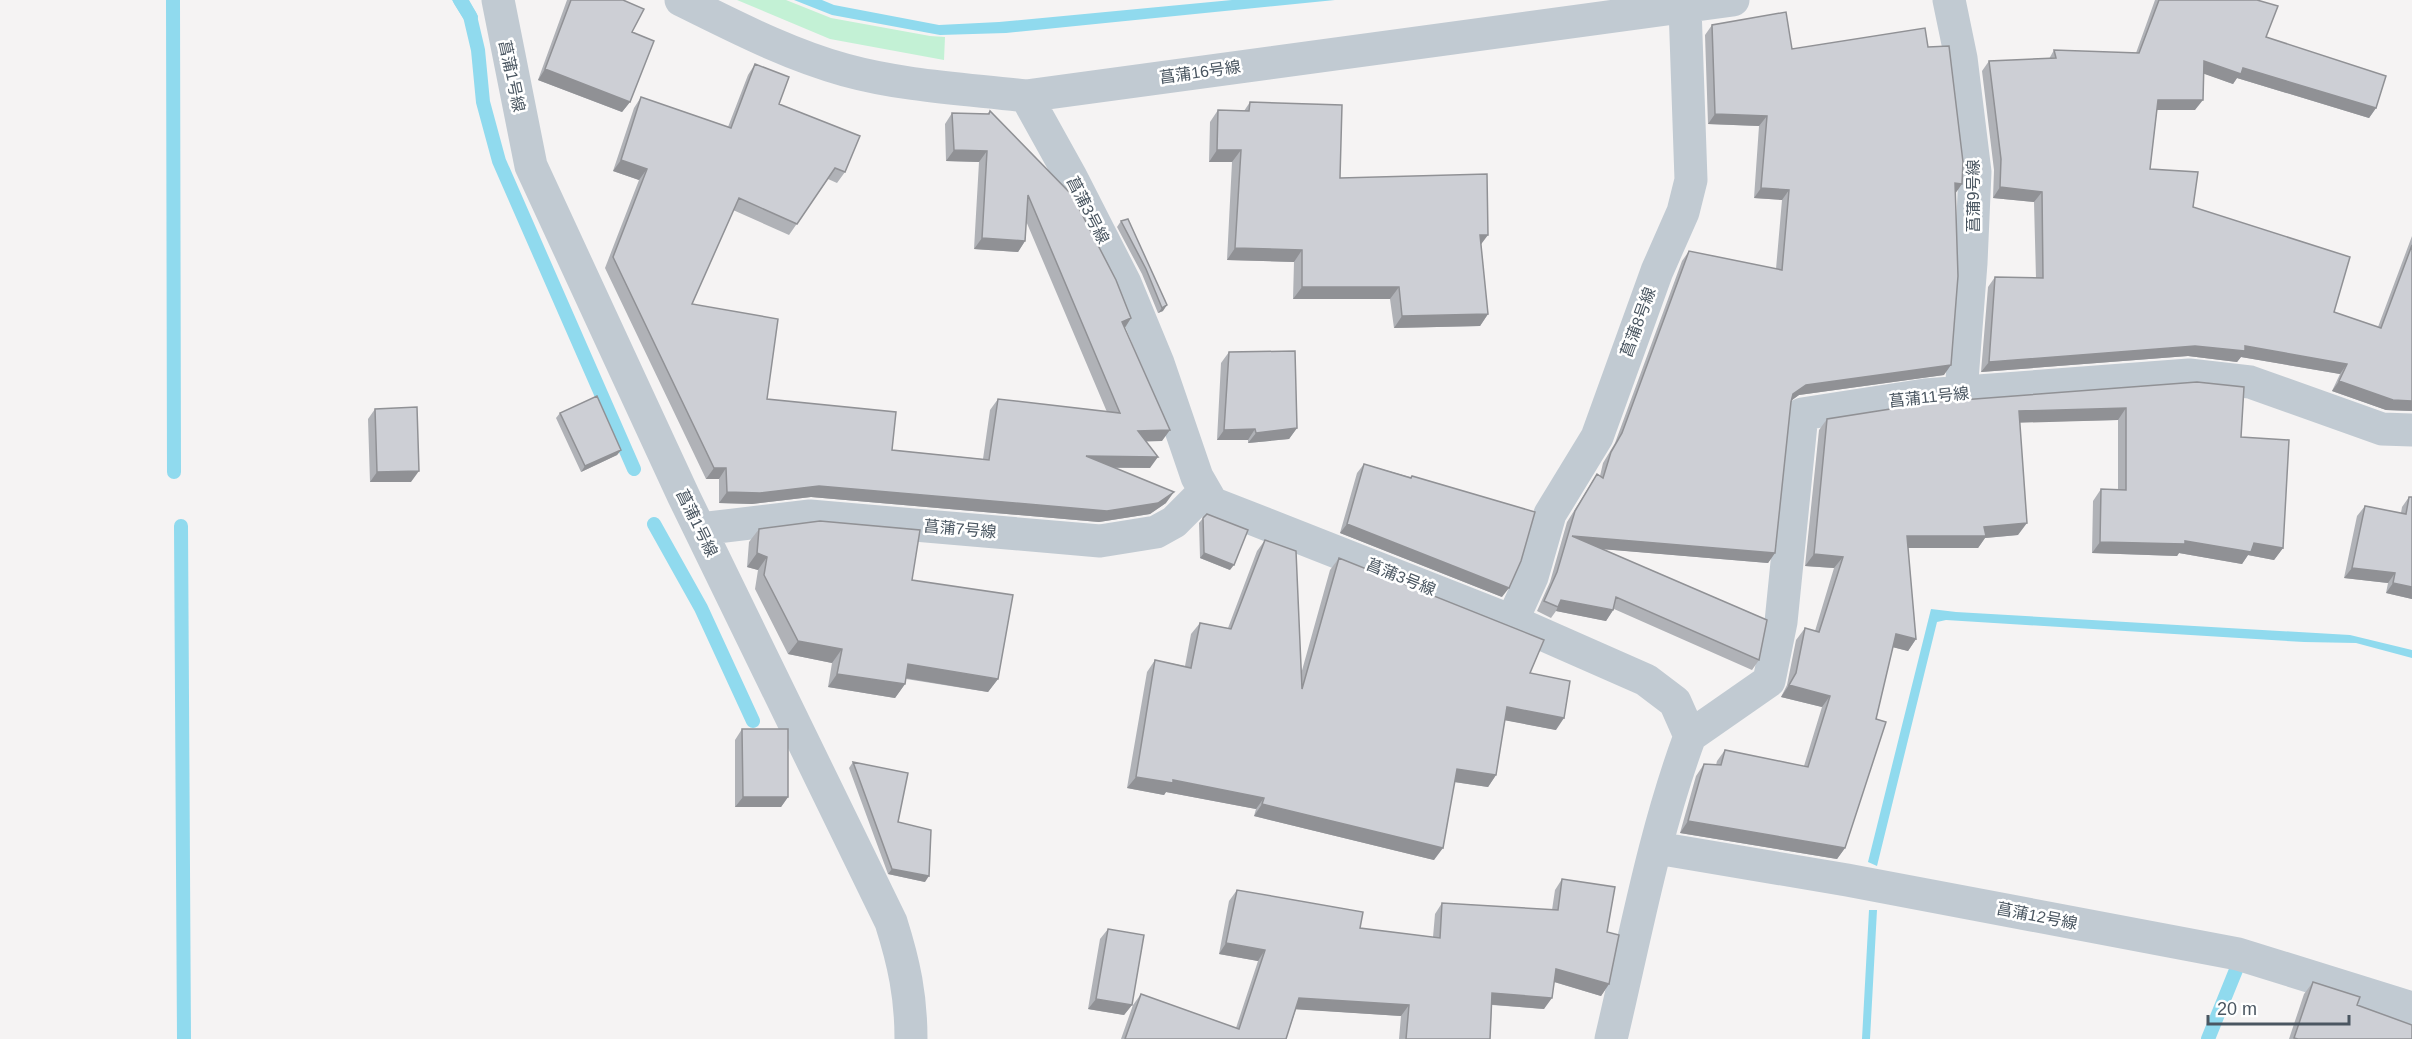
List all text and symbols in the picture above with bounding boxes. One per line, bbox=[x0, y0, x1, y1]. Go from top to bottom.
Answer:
street label: 菖蒲1号線 bbox=[496, 39, 528, 113]
street label: 菖蒲16号線 bbox=[1158, 58, 1242, 86]
street label: 菖蒲9号線 bbox=[1965, 160, 1982, 232]
street label: 菖蒲3号線 bbox=[1064, 174, 1112, 246]
street label: 菖蒲8号線 bbox=[1618, 285, 1658, 359]
street label: 菖蒲11号線 bbox=[1888, 384, 1970, 410]
street label: 菖蒲1号線 bbox=[673, 487, 721, 559]
street label: 菖蒲7号線 bbox=[923, 517, 997, 541]
street label: 菖蒲3号線 bbox=[1364, 555, 1438, 599]
street label: 菖蒲12号線 bbox=[1995, 900, 2079, 932]
scale bar bbox=[2208, 988, 2349, 1026]
text: 20 m bbox=[2217, 999, 2257, 1019]

